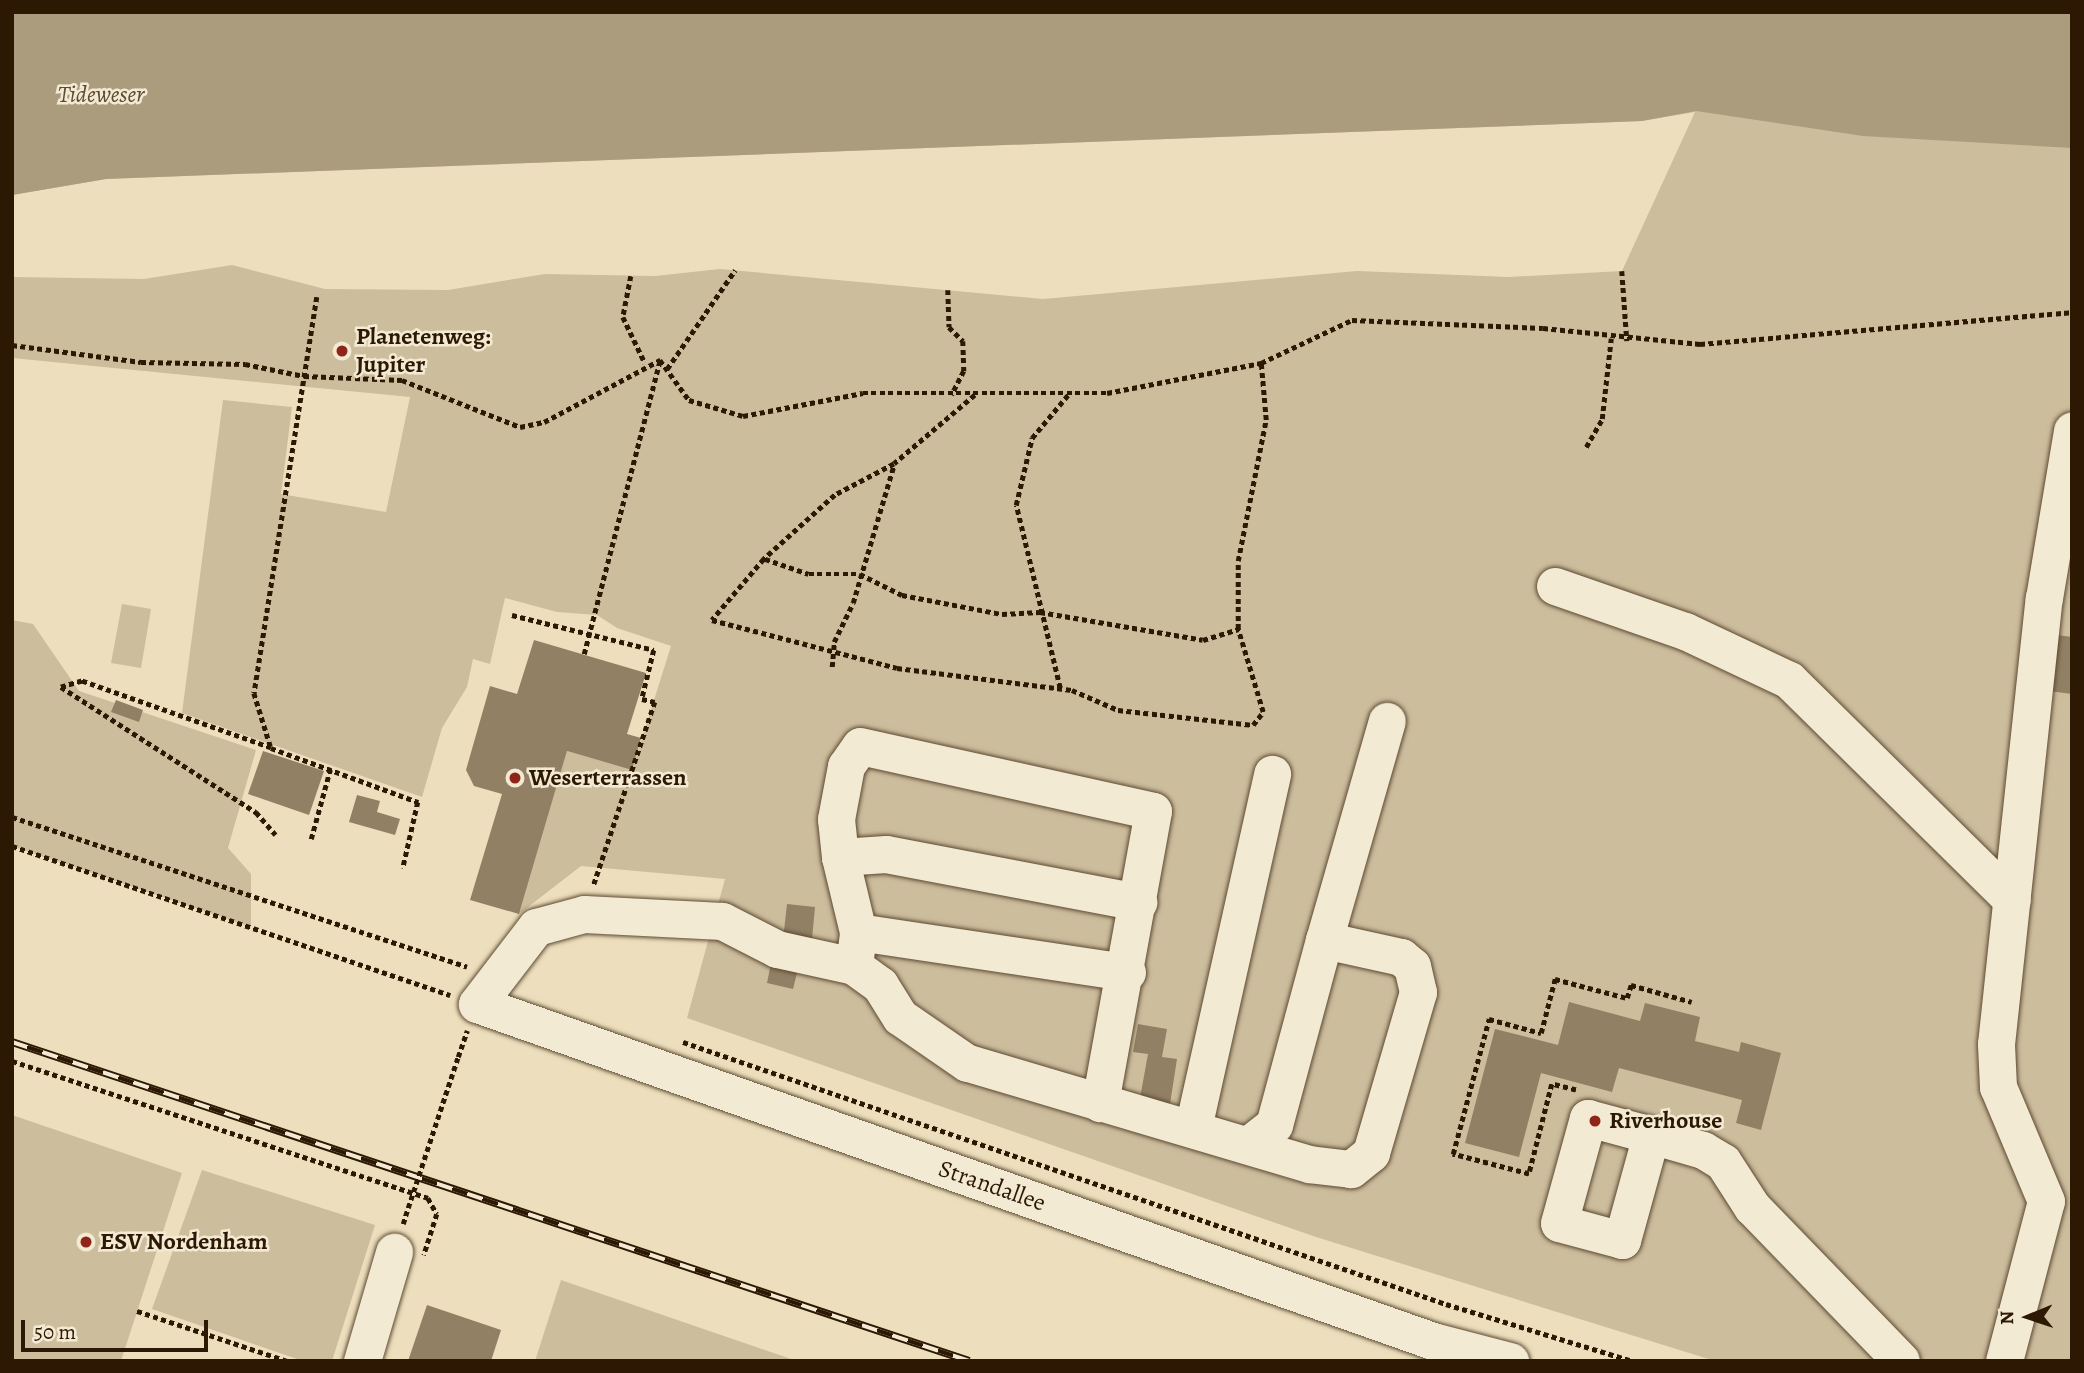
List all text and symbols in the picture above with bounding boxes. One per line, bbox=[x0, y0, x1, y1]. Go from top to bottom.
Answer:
park label: Tideweser bbox=[58, 81, 144, 109]
place label: Planetenweg: Jupiter bbox=[356, 323, 491, 379]
marker: Planetenweg: Jupiter bbox=[334, 343, 350, 359]
place label: Weserterrassen bbox=[529, 764, 687, 792]
marker: Weserterrassen bbox=[507, 770, 523, 786]
place label: Riverhouse bbox=[1609, 1107, 1722, 1135]
marker: Riverhouse bbox=[1587, 1113, 1603, 1129]
street label: Strandallee bbox=[935, 1154, 1049, 1218]
place label: ESV Nordenham bbox=[100, 1228, 268, 1256]
marker: ESV Nordenham bbox=[78, 1234, 94, 1250]
north arrow bbox=[1993, 1282, 2063, 1352]
scale bar bbox=[24, 1306, 212, 1350]
text: N bbox=[1994, 1310, 2020, 1325]
text: 50 m bbox=[34, 1318, 76, 1346]

